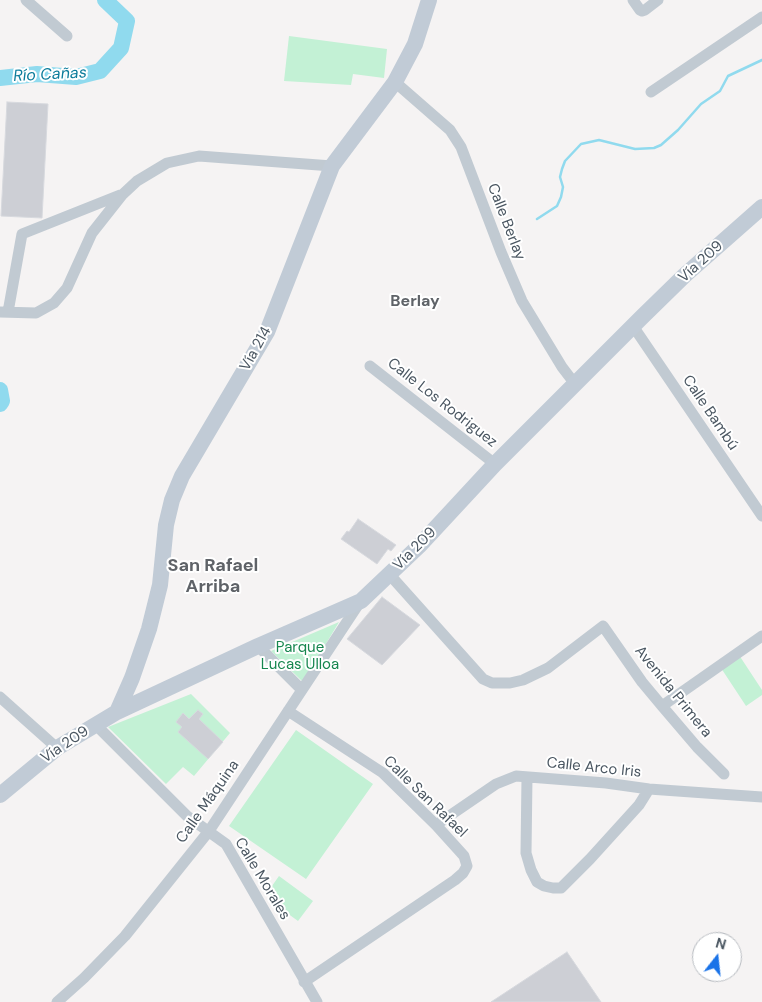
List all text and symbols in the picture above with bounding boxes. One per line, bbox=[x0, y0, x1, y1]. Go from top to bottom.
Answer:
water label: Río Cañas bbox=[13, 63, 87, 87]
street label: Calle Berlay bbox=[483, 181, 529, 263]
street label: Vía 209 bbox=[675, 237, 727, 287]
district label: Berlay bbox=[390, 292, 440, 312]
street label: Vía 214 bbox=[237, 324, 275, 374]
street label: Calle Los Rodriguez bbox=[384, 355, 500, 451]
street label: Calle Bambú bbox=[678, 372, 742, 454]
street label: Vía 209 bbox=[390, 524, 440, 574]
district label: San Rafael Arriba bbox=[168, 555, 258, 598]
park label: Parque Lucas Ulloa bbox=[261, 639, 339, 674]
street label: Avenida Primera bbox=[631, 643, 715, 741]
street label: Vía 209 bbox=[38, 723, 92, 767]
street label: Calle San Rafael bbox=[379, 753, 471, 841]
street label: Calle Arco Iris bbox=[546, 754, 642, 782]
street label: Calle Máquina bbox=[173, 757, 243, 847]
street label: Calle Morales bbox=[230, 835, 294, 923]
north arrow bbox=[692, 932, 742, 982]
text: N bbox=[713, 933, 728, 954]

